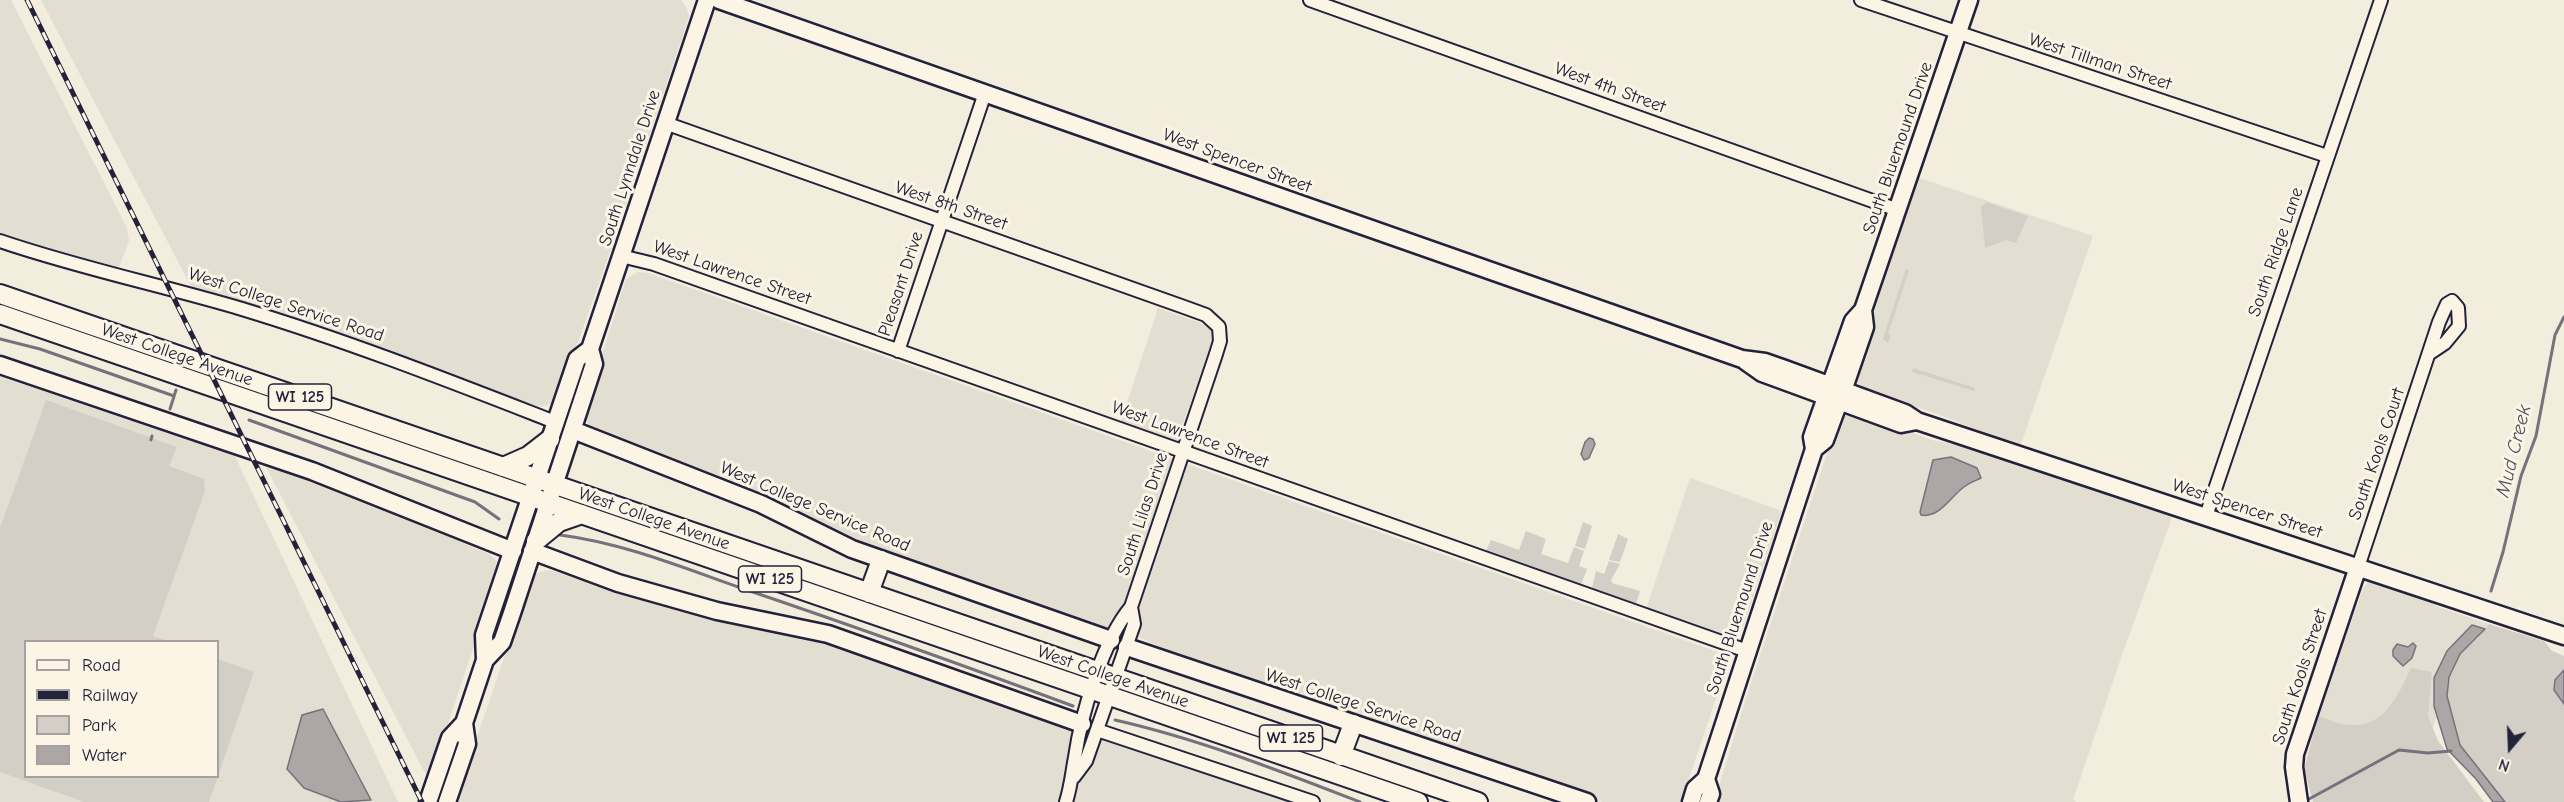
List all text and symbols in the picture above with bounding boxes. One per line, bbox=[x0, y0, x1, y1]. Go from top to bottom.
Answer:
street label: West Tillman Street bbox=[2026, 29, 2174, 95]
street label: West 4th Street bbox=[1552, 58, 1668, 118]
street label: South Bluemound Drive bbox=[1858, 59, 1938, 237]
street label: South Lynndale Drive bbox=[595, 87, 665, 249]
street label: West Spencer Street bbox=[1160, 124, 1314, 198]
street label: West 8th Street bbox=[892, 177, 1010, 235]
street label: South Ridge Lane bbox=[2244, 184, 2308, 320]
street label: Pleasant Drive bbox=[874, 229, 928, 339]
street label: West Lawrence Street bbox=[650, 236, 814, 310]
street label: West College Service Road bbox=[185, 263, 387, 347]
street label: West College Avenue bbox=[98, 319, 256, 391]
road number: WI 125 bbox=[268, 384, 332, 410]
street label: South Kools Court bbox=[2344, 385, 2410, 523]
street label: West Lawrence Street bbox=[1109, 397, 1271, 473]
water label: Mud Creek bbox=[2491, 402, 2537, 500]
street label: South Lilas Drive bbox=[1113, 450, 1173, 578]
street label: West College Service Road bbox=[717, 457, 913, 557]
street label: West Spencer Street bbox=[2169, 475, 2325, 543]
street label: West College Avenue bbox=[575, 483, 733, 555]
street label: South Bluemound Drive bbox=[1702, 519, 1778, 697]
road number: WI 125 bbox=[738, 566, 802, 592]
street label: South Kools Street bbox=[2268, 607, 2332, 747]
legend bbox=[24, 640, 219, 778]
street label: West College Avenue bbox=[1034, 641, 1192, 713]
text: Road bbox=[82, 655, 121, 676]
street label: West College Service Road bbox=[1262, 664, 1464, 748]
text: Railway bbox=[82, 685, 138, 706]
text: Park bbox=[82, 715, 116, 736]
north arrow bbox=[2480, 718, 2540, 778]
road number: WI 125 bbox=[1260, 725, 1322, 751]
text: Water bbox=[82, 745, 126, 766]
text: N bbox=[2496, 755, 2512, 775]

